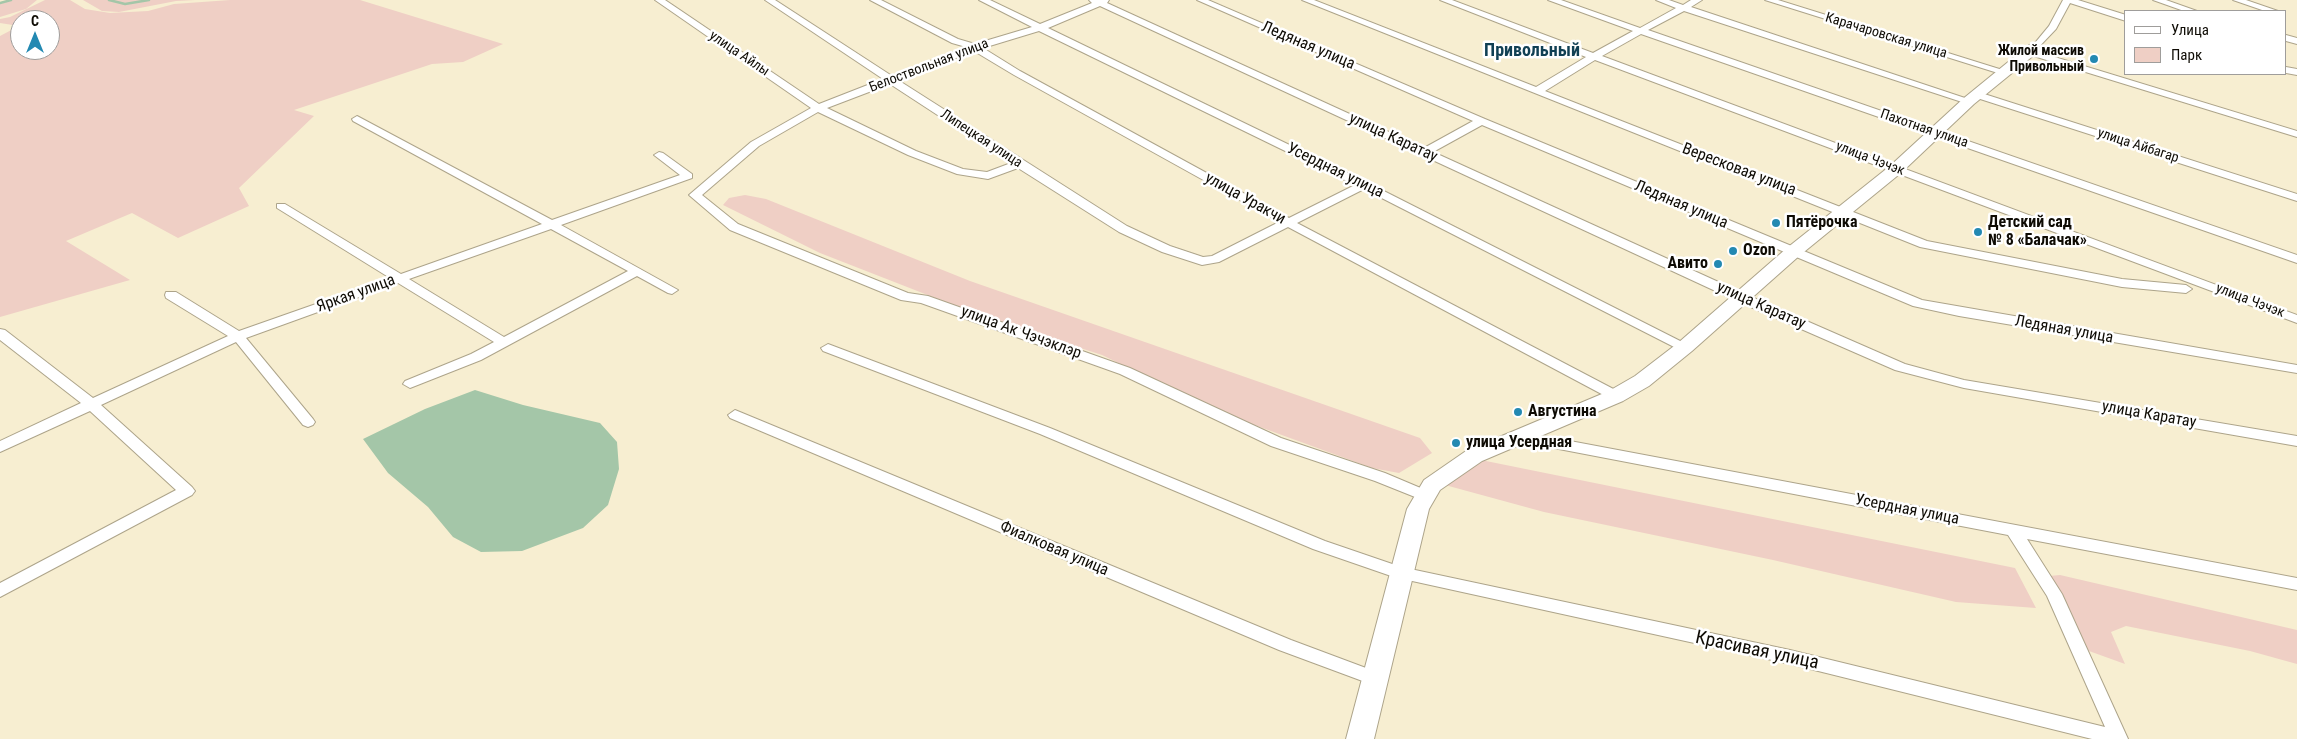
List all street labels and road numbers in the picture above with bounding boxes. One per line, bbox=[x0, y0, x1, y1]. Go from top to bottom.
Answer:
street label: Карачаровская улица bbox=[1823, 10, 1949, 62]
street label: Ледяная улица bbox=[1258, 18, 1358, 74]
street label: улица Айлы bbox=[706, 28, 772, 80]
street label: Белоствольная улица bbox=[867, 36, 991, 96]
street label: Липецкая улица bbox=[937, 106, 1025, 172]
street label: Пахотная улица bbox=[1878, 106, 1970, 152]
street label: улица Каратау bbox=[1346, 109, 1440, 167]
street label: улица Айбагар bbox=[2095, 125, 2181, 167]
street label: улица Чэчэк bbox=[1833, 138, 1907, 180]
street label: Усердная улица bbox=[1283, 139, 1387, 203]
street label: Вересковая улица bbox=[1679, 139, 1799, 201]
street label: улица Уракчи bbox=[1201, 169, 1289, 229]
street label: Ледяная улица bbox=[1631, 177, 1731, 233]
street label: Яркая улица bbox=[314, 271, 398, 317]
street label: улица Каратау bbox=[1714, 278, 1808, 334]
street label: улица Чэчэк bbox=[2213, 280, 2287, 322]
street label: улица Ак Чэчэклэр bbox=[958, 302, 1084, 364]
street label: Ледяная улица bbox=[2013, 312, 2115, 348]
street label: улица Каратау bbox=[2100, 397, 2198, 433]
street label: Усердная улица bbox=[1853, 491, 1961, 529]
street label: Фиалковая улица bbox=[997, 517, 1111, 581]
street label: Красивая улица bbox=[1693, 627, 1821, 675]

